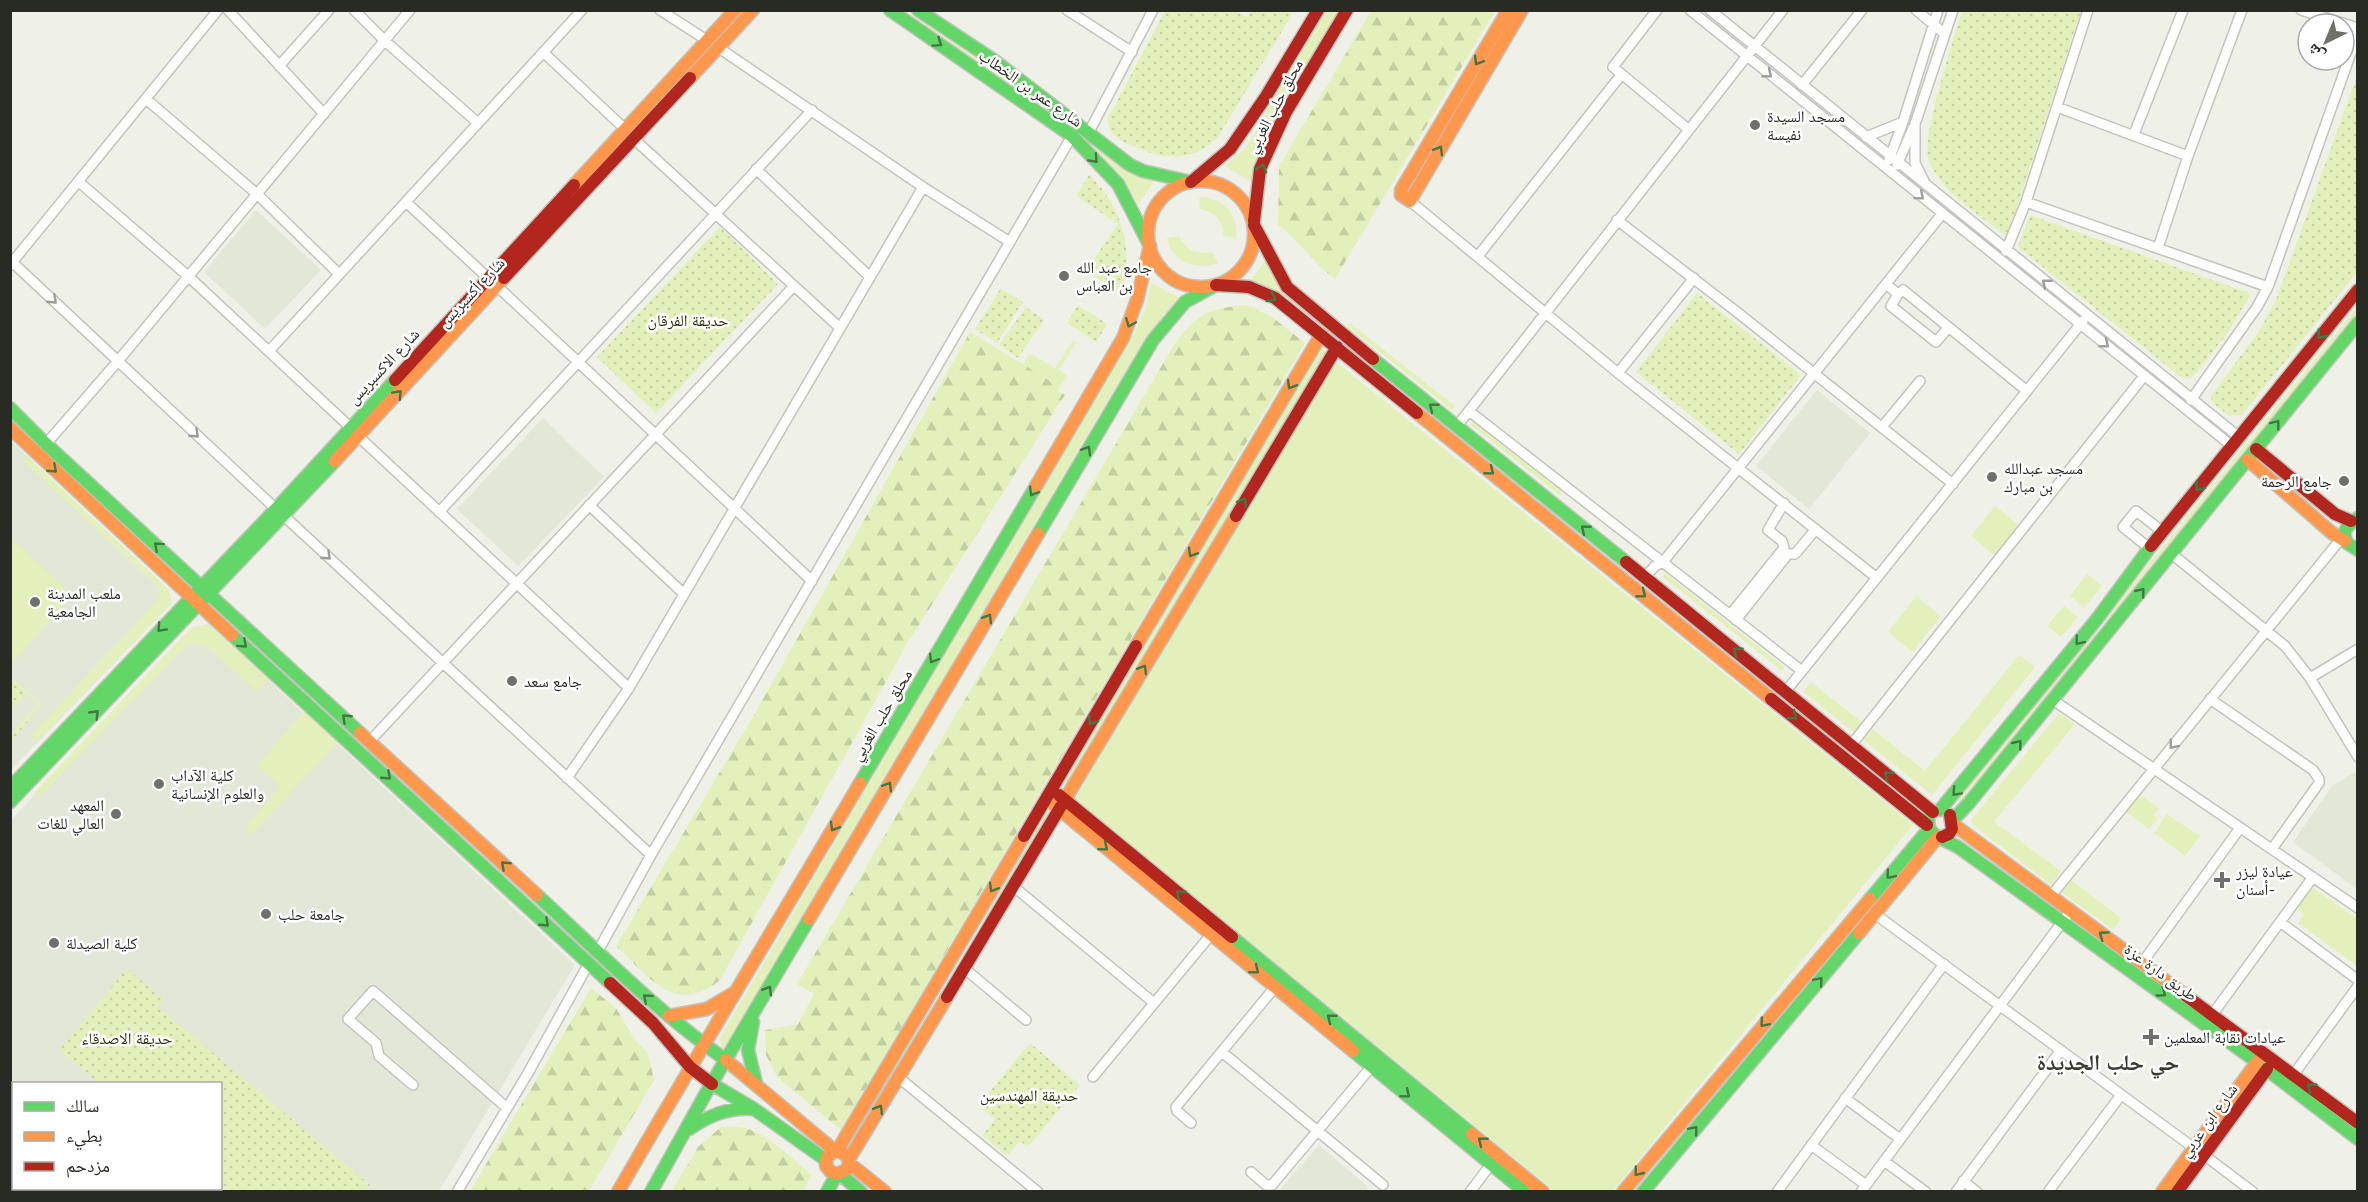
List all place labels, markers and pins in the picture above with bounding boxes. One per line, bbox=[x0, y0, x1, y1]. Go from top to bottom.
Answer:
place label: مسجد السيدة نفيسة bbox=[1767, 106, 1845, 146]
marker: مسجد السيدة نفيسة bbox=[1748, 118, 1762, 132]
place label: جامع عبد الله بن العباس bbox=[1076, 257, 1152, 297]
marker: جامع عبد الله بن العباس bbox=[1057, 269, 1071, 283]
place label: مسجد عبدالله بن مبارك bbox=[2004, 458, 2083, 498]
marker: مسجد عبدالله بن مبارك bbox=[1985, 470, 1999, 484]
place label: جامع الرحمة bbox=[2261, 471, 2332, 493]
marker: جامع الرحمة bbox=[2337, 474, 2351, 488]
place label: ملعب المدينة الجامعية bbox=[47, 583, 121, 623]
marker: ملعب المدينة الجامعية bbox=[28, 595, 42, 609]
place label: جامع سعد bbox=[524, 671, 582, 693]
marker: جامع سعد bbox=[505, 674, 519, 688]
place label: كلية الآداب والعلوم الإنسانية bbox=[171, 765, 264, 805]
marker: كلية الآداب والعلوم الإنسانية bbox=[152, 777, 166, 791]
place label: المعهد العالي للغات bbox=[37, 795, 104, 836]
marker: المعهد العالي للغات bbox=[109, 807, 123, 821]
place label: عيادة ليزر أسنان- bbox=[2235, 861, 2293, 901]
marker: عيادة ليزر أسنان- bbox=[2213, 871, 2231, 889]
place label: جامعة حلب bbox=[278, 904, 345, 926]
marker: جامعة حلب bbox=[259, 907, 273, 921]
place label: كلية الصيدلة bbox=[66, 933, 138, 955]
marker: كلية الصيدلة bbox=[47, 936, 61, 950]
place label: عيادات نقابة المعلمين bbox=[2164, 1027, 2285, 1049]
marker: عيادات نقابة المعلمين bbox=[2142, 1028, 2160, 1046]

